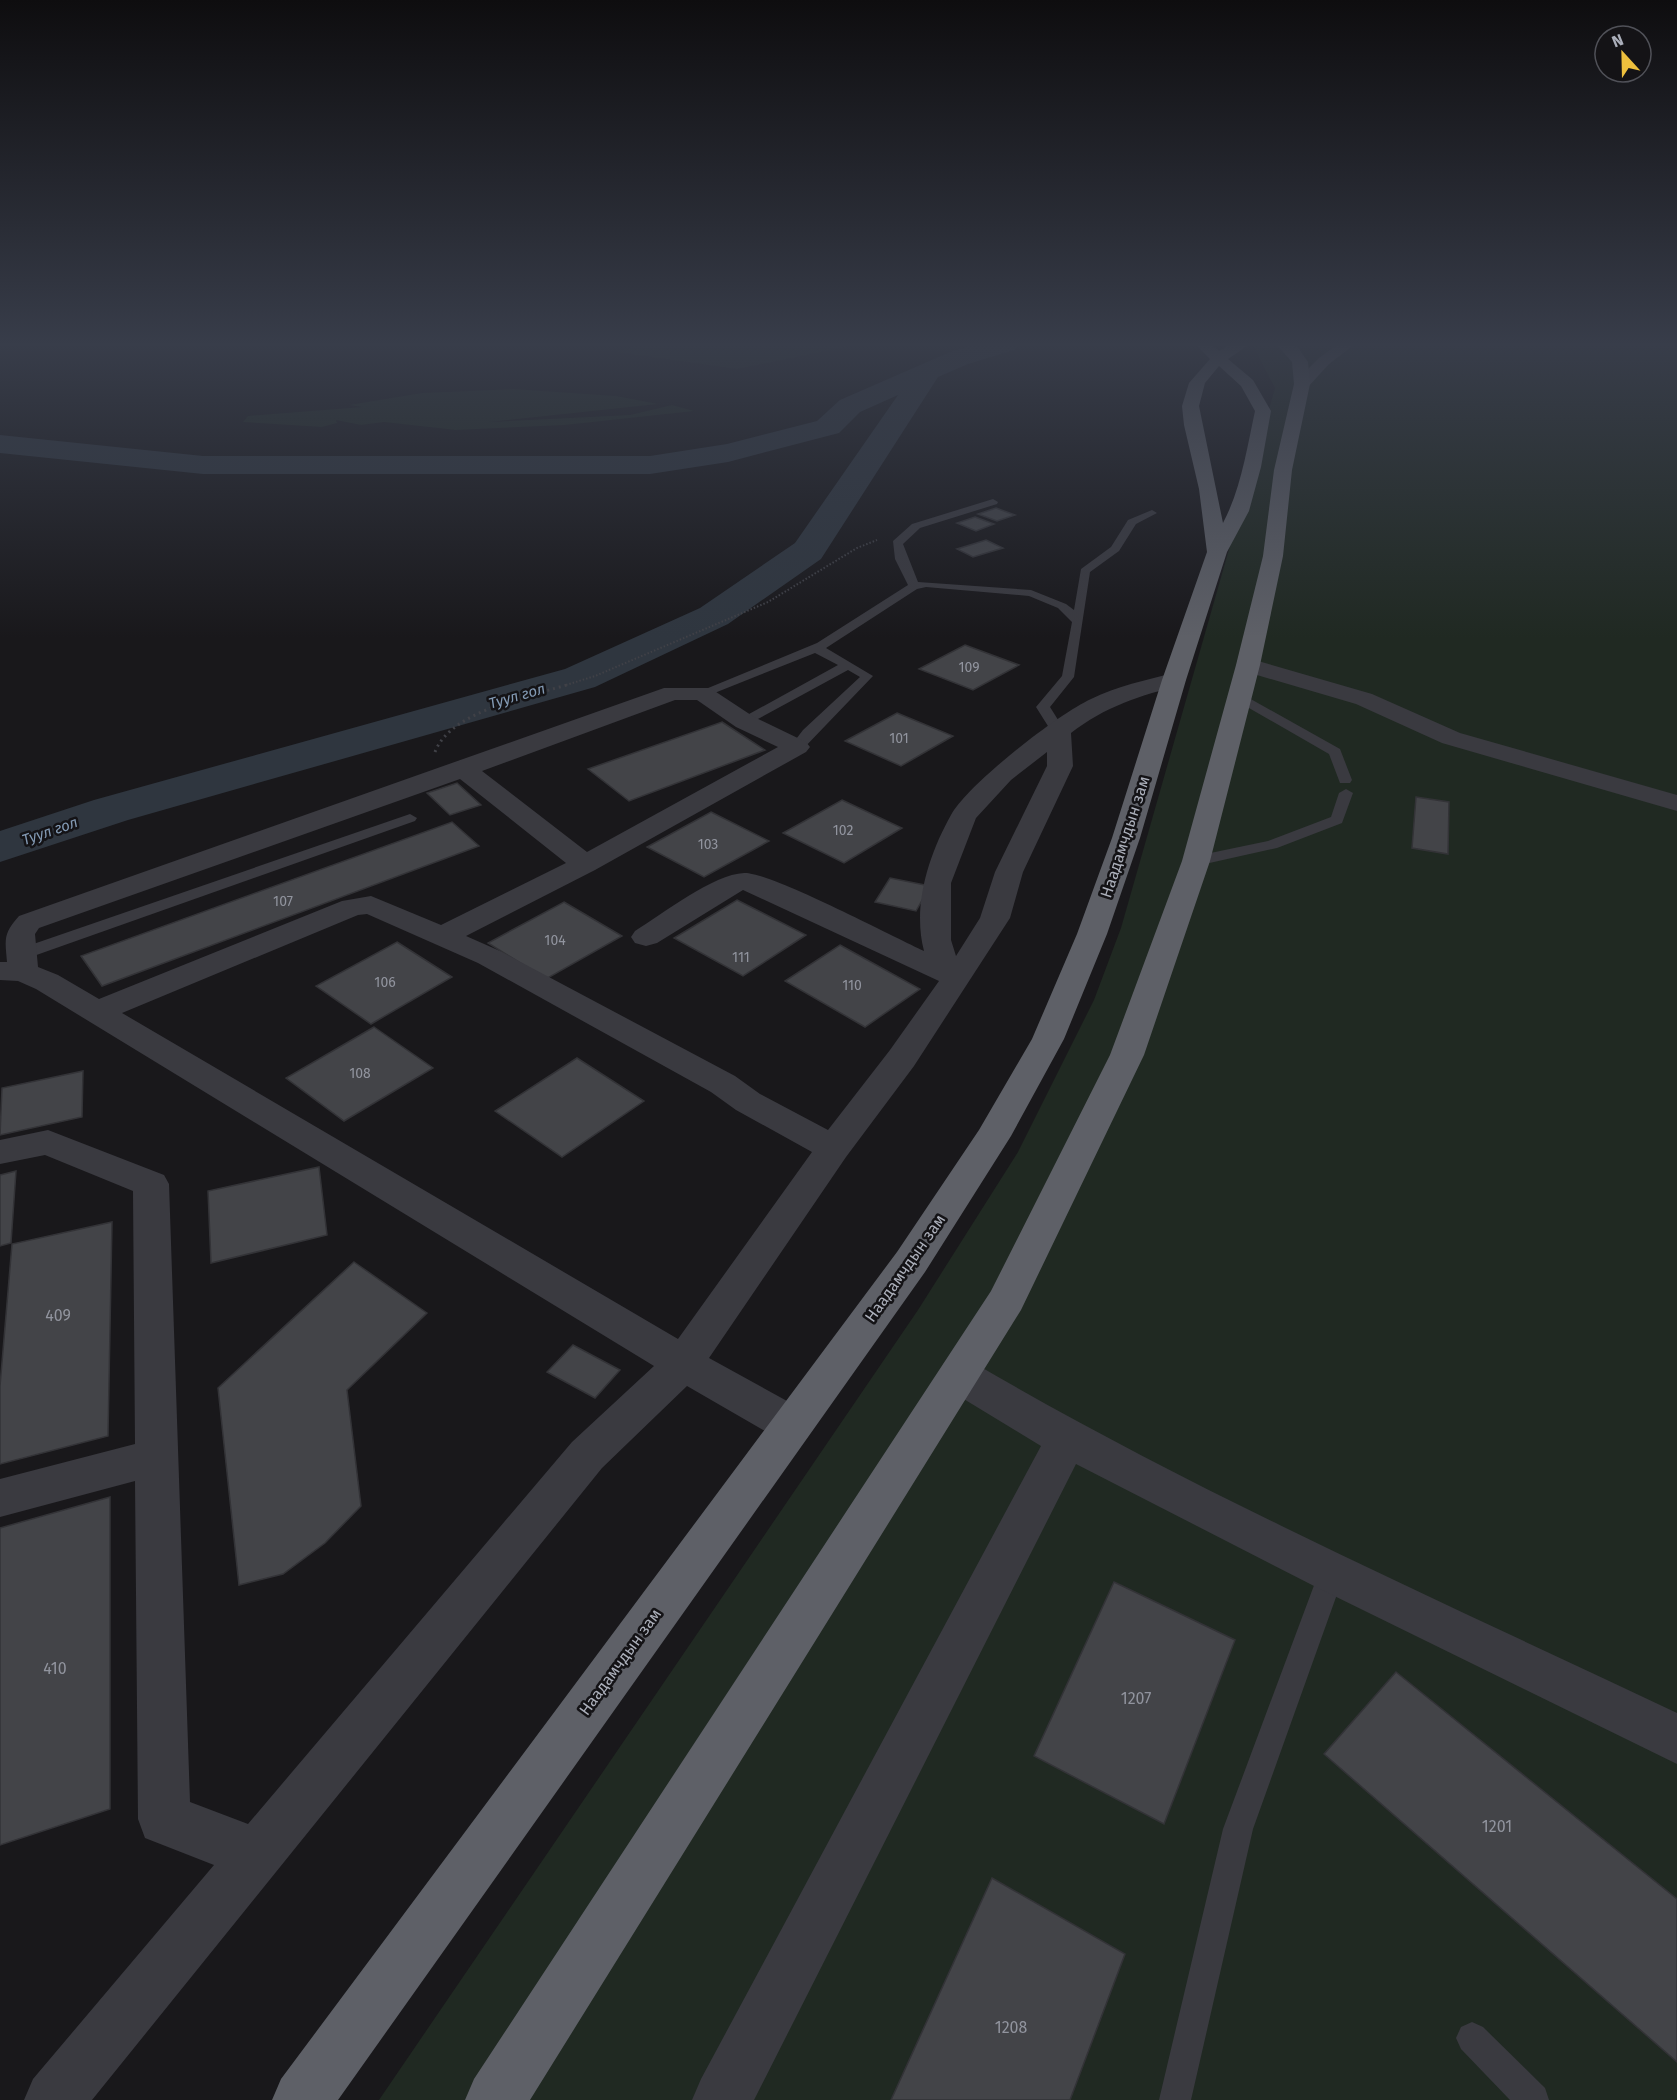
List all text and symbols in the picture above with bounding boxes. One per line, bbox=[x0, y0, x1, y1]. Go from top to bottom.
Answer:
north arrow bbox=[1593, 24, 1653, 84]
text: N bbox=[1609, 30, 1626, 51]
house number: 109 bbox=[958, 659, 980, 676]
water label: Туул гол bbox=[487, 679, 547, 713]
house number: 101 bbox=[889, 730, 909, 747]
street label: Наадамчдын зам bbox=[1096, 774, 1154, 900]
water label: Туул гол bbox=[20, 813, 80, 849]
house number: 102 bbox=[833, 822, 853, 839]
house number: 103 bbox=[698, 836, 718, 853]
house number: 107 bbox=[273, 893, 293, 910]
house number: 104 bbox=[544, 932, 566, 949]
house number: 111 bbox=[732, 949, 750, 966]
house number: 106 bbox=[374, 974, 396, 991]
house number: 110 bbox=[842, 977, 862, 994]
house number: 108 bbox=[349, 1065, 371, 1082]
street label: Наадамчдын зам bbox=[861, 1211, 949, 1325]
house number: 409 bbox=[45, 1306, 71, 1325]
street label: Наадамчдын зам bbox=[575, 1605, 665, 1719]
house number: 410 bbox=[43, 1659, 67, 1678]
house number: 1207 bbox=[1121, 1689, 1151, 1708]
house number: 1201 bbox=[1482, 1817, 1512, 1836]
house number: 1208 bbox=[995, 2018, 1027, 2037]

